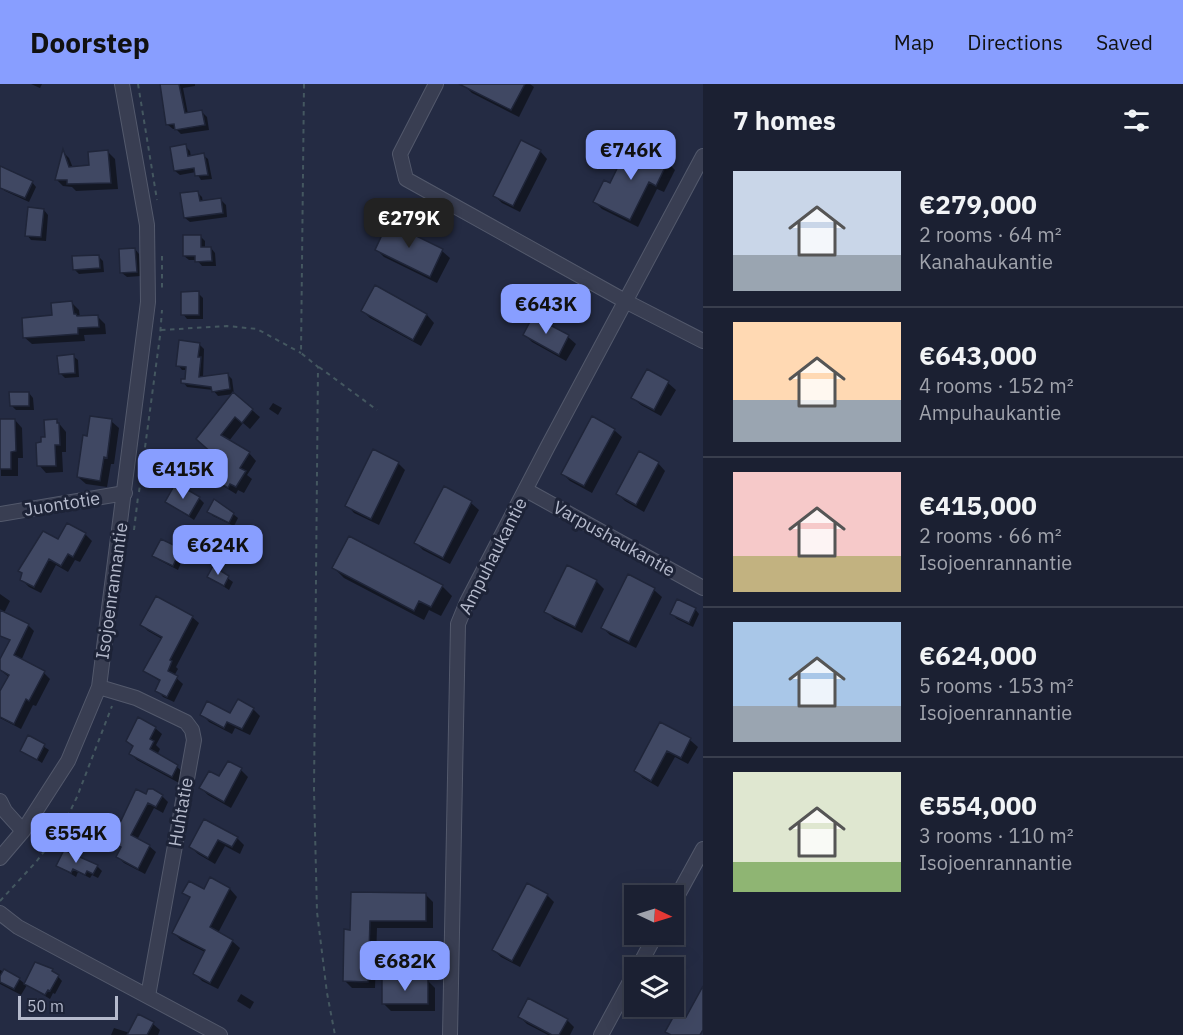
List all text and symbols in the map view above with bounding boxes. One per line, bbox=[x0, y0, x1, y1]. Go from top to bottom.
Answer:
text: Doorstep bbox=[30, 24, 150, 61]
text: Map bbox=[894, 28, 934, 56]
text: Directions bbox=[967, 28, 1063, 56]
text: Saved bbox=[1096, 28, 1153, 56]
text: 7 homes bbox=[733, 103, 836, 137]
icon: filters bbox=[1120, 104, 1153, 137]
pin: €746K bbox=[589, 130, 673, 181]
text: €746K bbox=[600, 136, 662, 163]
text: €279,000 bbox=[919, 187, 1037, 221]
icon: home bbox=[781, 195, 853, 267]
pin: €279K bbox=[367, 198, 451, 249]
text: €279K bbox=[378, 204, 440, 231]
text: 2 rooms · 64 m² bbox=[919, 221, 1062, 248]
text: Kanahaukantie bbox=[919, 248, 1053, 275]
pin: €643K bbox=[504, 284, 588, 335]
text: €643K bbox=[515, 290, 577, 317]
text: €643,000 bbox=[919, 338, 1037, 372]
icon: home bbox=[781, 346, 853, 418]
text: 4 rooms · 152 m² bbox=[919, 372, 1074, 399]
text: Ampuhaukantie bbox=[919, 399, 1061, 426]
pin: €415K bbox=[141, 449, 225, 500]
text: €415K bbox=[152, 455, 214, 482]
street label: Juontotie bbox=[22, 486, 102, 521]
text: €415,000 bbox=[919, 488, 1037, 522]
street label: Ampuhaukantie bbox=[453, 493, 532, 618]
street label: Varpushaukantie bbox=[549, 496, 679, 582]
icon: home bbox=[781, 496, 853, 568]
street label: Isojoenrannantie bbox=[91, 521, 133, 661]
text: 2 rooms · 66 m² bbox=[919, 522, 1062, 549]
pin: €624K bbox=[176, 525, 260, 576]
text: €624K bbox=[187, 531, 249, 558]
text: Isojoenrannantie bbox=[919, 549, 1072, 576]
text: €624,000 bbox=[919, 638, 1037, 672]
icon: home bbox=[781, 646, 853, 718]
text: 5 rooms · 153 m² bbox=[919, 672, 1074, 699]
text: Isojoenrannantie bbox=[919, 699, 1072, 726]
street label: Huhtatie bbox=[163, 775, 198, 848]
text: €554,000 bbox=[919, 788, 1037, 822]
icon: home bbox=[781, 796, 853, 868]
pin: €554K bbox=[34, 813, 118, 864]
text: €554K bbox=[45, 819, 107, 846]
text: 3 rooms · 110 m² bbox=[919, 822, 1074, 849]
text: Isojoenrannantie bbox=[919, 849, 1072, 876]
north arrow bbox=[624, 885, 684, 945]
map controls bbox=[624, 885, 684, 1017]
pin: €682K bbox=[363, 941, 447, 992]
text: €682K bbox=[374, 947, 436, 974]
button: layers bbox=[624, 957, 684, 1017]
scale bar bbox=[18, 993, 118, 1020]
text: 50 m bbox=[27, 996, 64, 1016]

